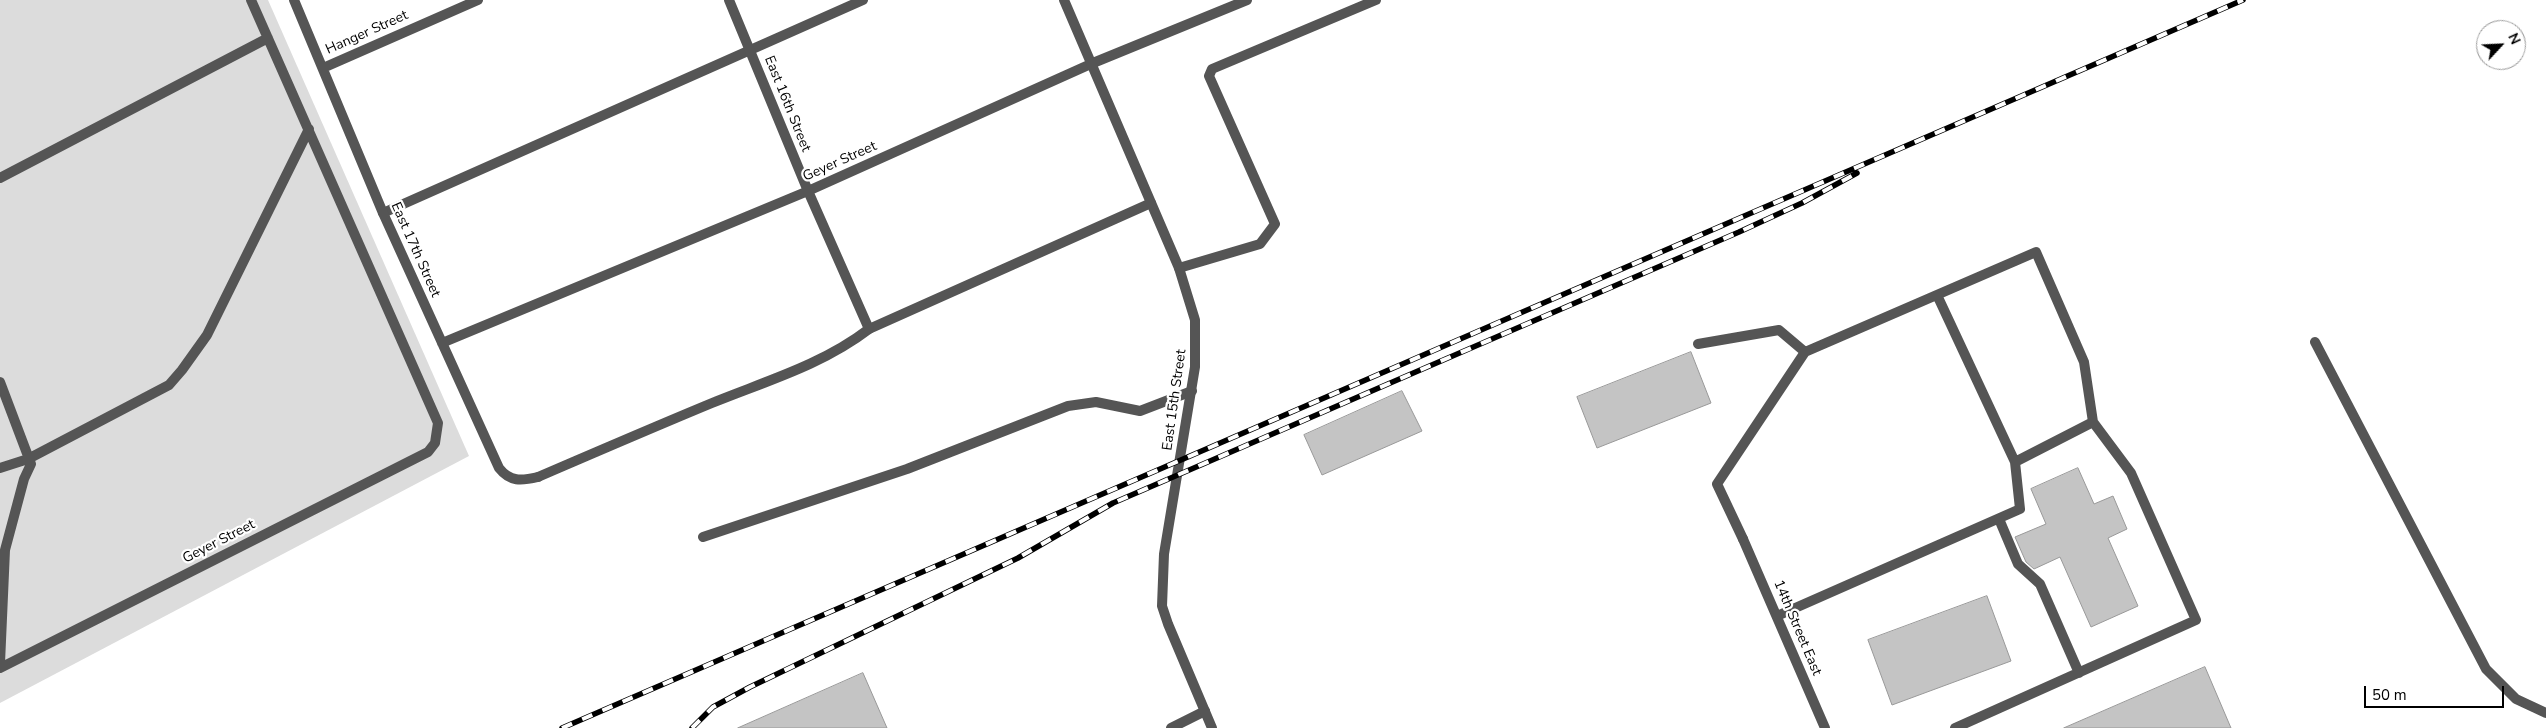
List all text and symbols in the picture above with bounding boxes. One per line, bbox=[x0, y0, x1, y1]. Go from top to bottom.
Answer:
street label: Hanger Street bbox=[323, 7, 411, 59]
north arrow bbox=[2476, 20, 2526, 70]
text: N bbox=[2503, 30, 2525, 48]
street label: East 16th Street bbox=[760, 54, 814, 154]
street label: Geyer Street bbox=[801, 138, 879, 186]
street label: East 17th Street bbox=[387, 200, 443, 300]
street label: East 15th Street bbox=[1160, 348, 1190, 452]
street label: Geyer Street bbox=[180, 517, 258, 567]
street label: 14th Street East bbox=[1769, 578, 1825, 678]
scale bar bbox=[2366, 676, 2506, 708]
text: 50 m bbox=[2372, 685, 2407, 705]

